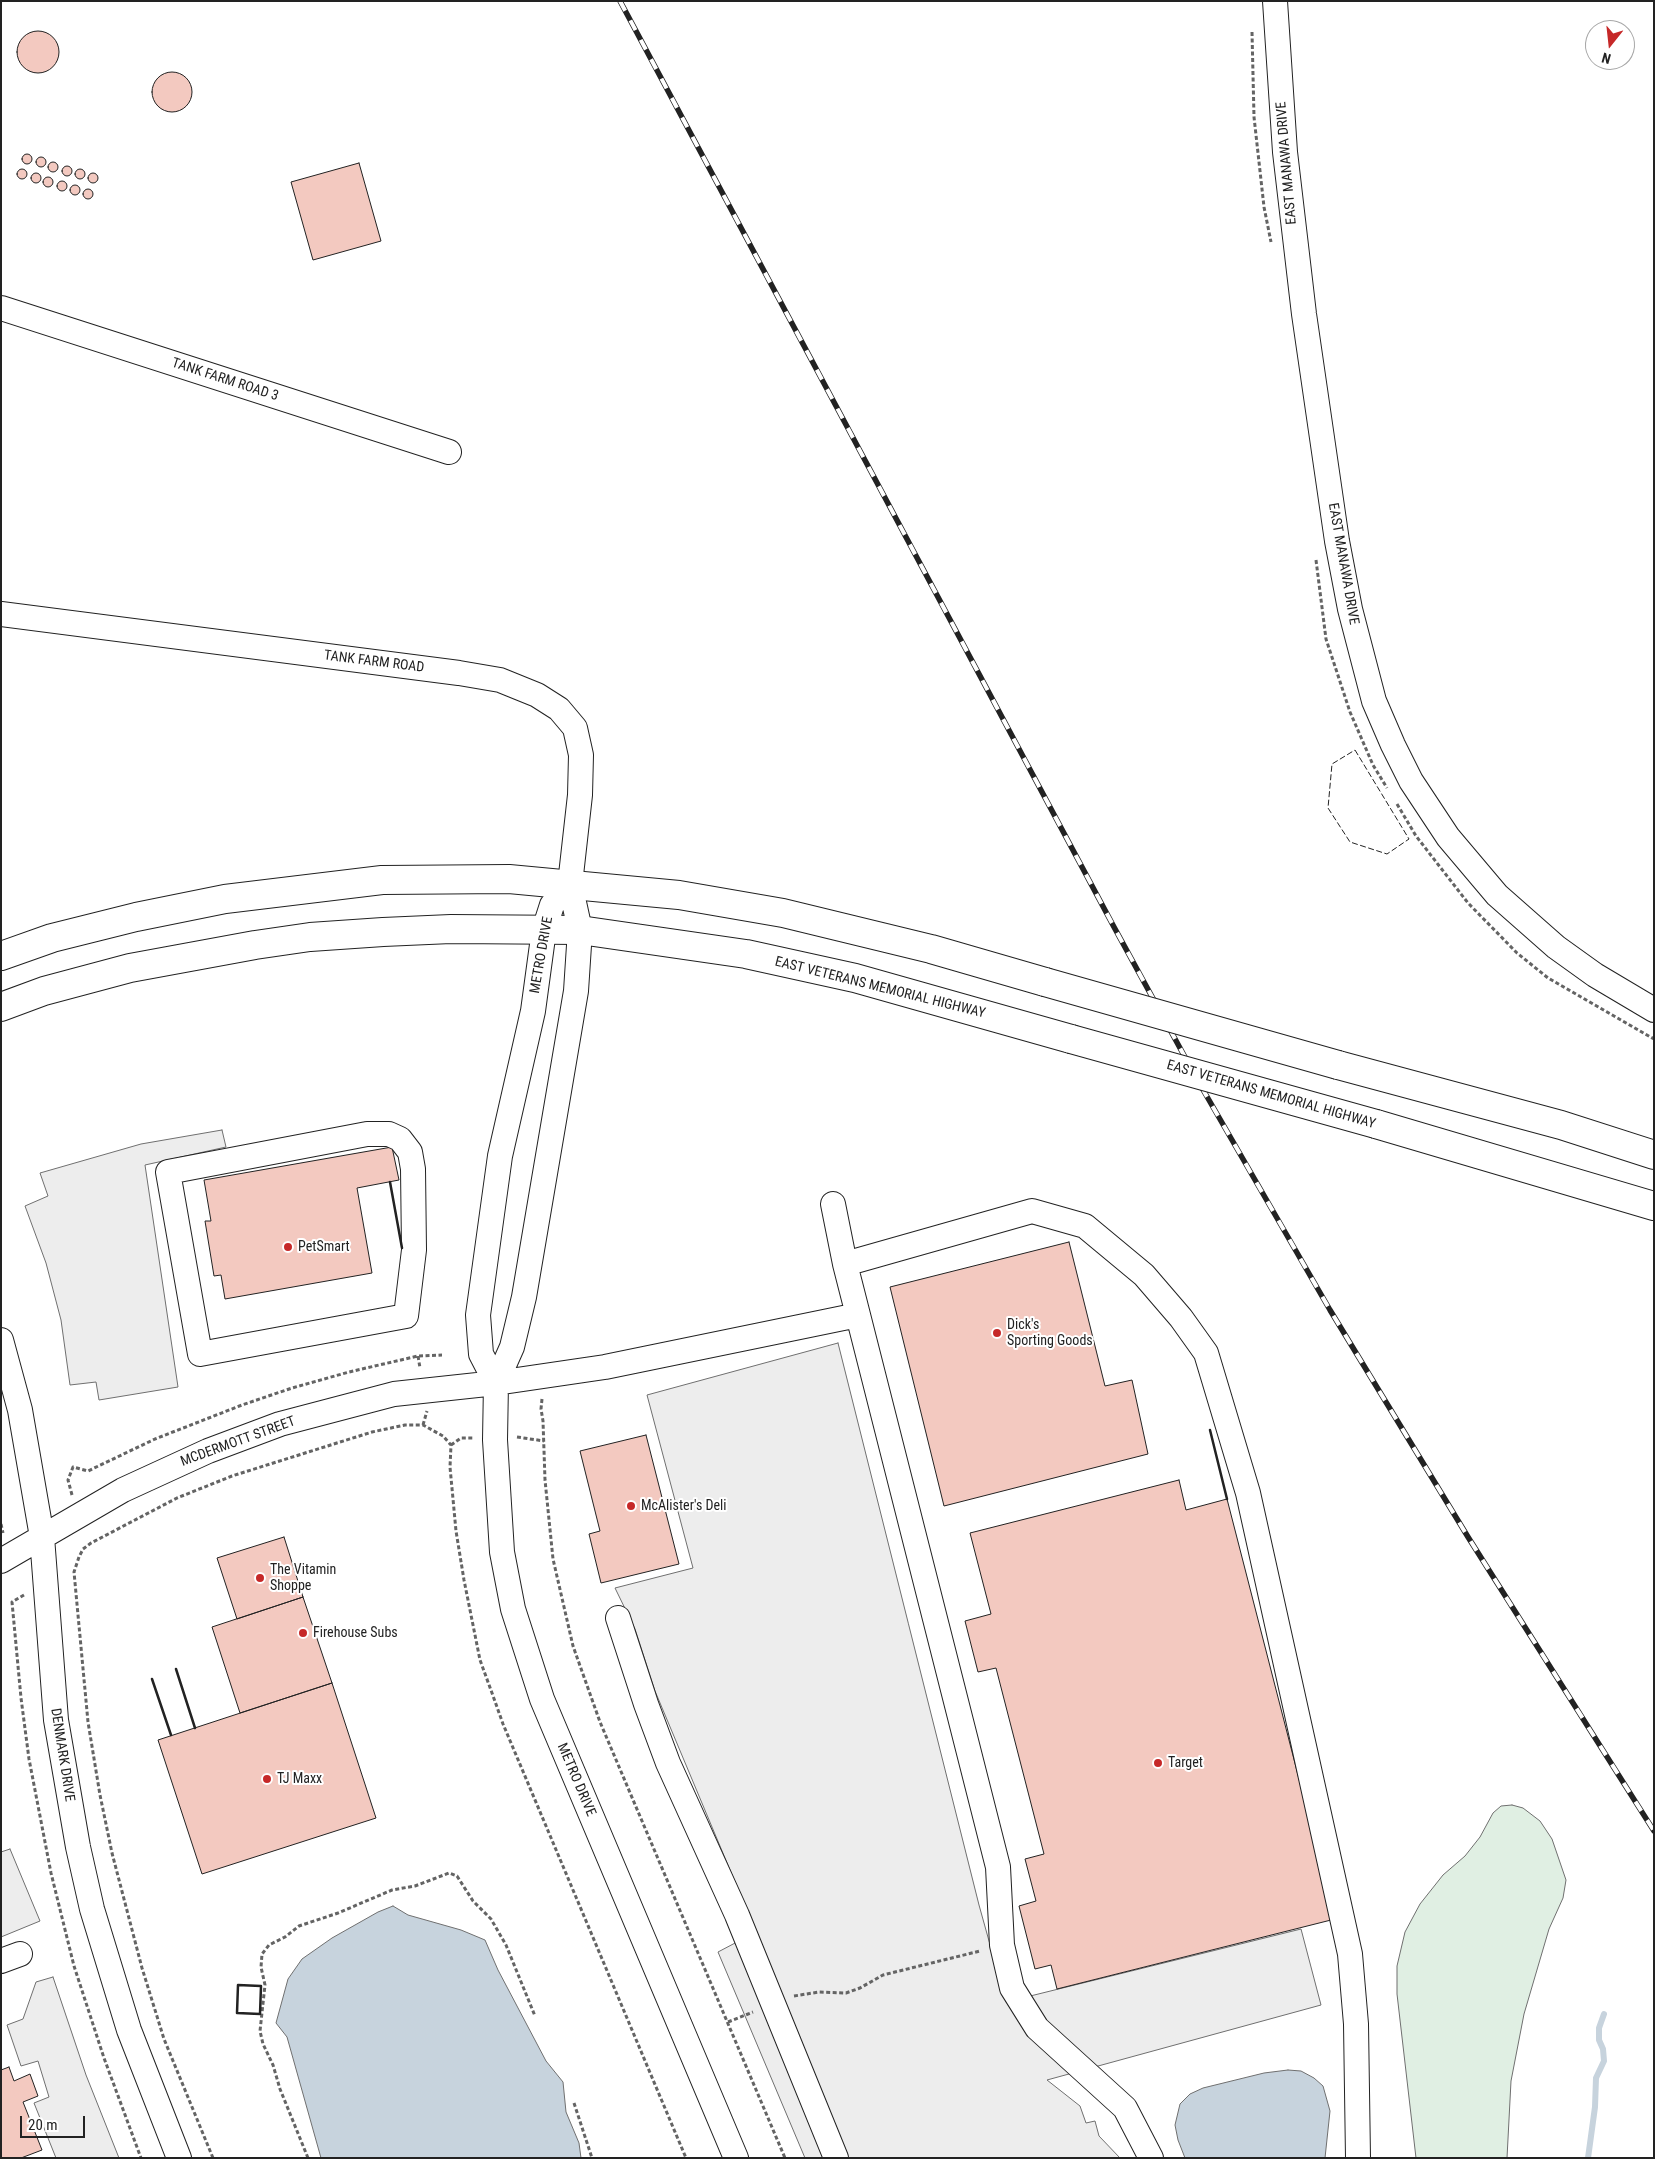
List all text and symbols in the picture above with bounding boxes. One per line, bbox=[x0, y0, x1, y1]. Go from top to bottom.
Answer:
north arrow bbox=[1585, 20, 1635, 70]
text: N bbox=[1600, 50, 1612, 67]
street label: EAST MANAWA DRIVE bbox=[1273, 101, 1301, 225]
street label: TANK FARM ROAD 3 bbox=[170, 355, 280, 405]
street label: EAST MANAWA DRIVE bbox=[1324, 502, 1362, 626]
street label: TANK FARM ROAD bbox=[323, 648, 425, 676]
street label: METRO DRIVE bbox=[527, 915, 557, 995]
street label: EAST VETERANS MEMORIAL HIGHWAY bbox=[773, 954, 987, 1022]
street label: EAST VETERANS MEMORIAL HIGHWAY bbox=[1165, 1057, 1377, 1133]
place label: PetSmart bbox=[298, 1239, 350, 1255]
marker: PetSmart bbox=[282, 1241, 294, 1253]
place label: Dick's Sporting Goods bbox=[1007, 1317, 1093, 1350]
marker: Dick's Sporting Goods bbox=[991, 1327, 1003, 1339]
street label: MCDERMOTT STREET bbox=[178, 1413, 298, 1471]
place label: McAlister's Deli bbox=[641, 1498, 726, 1514]
marker: McAlister's Deli bbox=[625, 1500, 637, 1512]
place label: The Vitamin Shoppe bbox=[270, 1562, 336, 1594]
marker: The Vitamin Shoppe bbox=[254, 1572, 266, 1584]
place label: Firehouse Subs bbox=[313, 1625, 398, 1641]
marker: Firehouse Subs bbox=[297, 1627, 309, 1639]
street label: DENMARK DRIVE bbox=[46, 1707, 78, 1803]
street label: METRO DRIVE bbox=[553, 1741, 599, 1819]
place label: Target bbox=[1168, 1755, 1203, 1771]
marker: Target bbox=[1152, 1757, 1164, 1769]
place label: TJ Maxx bbox=[277, 1771, 322, 1787]
marker: TJ Maxx bbox=[261, 1773, 273, 1785]
scale bar bbox=[22, 2106, 88, 2138]
text: 20 m bbox=[28, 2116, 58, 2134]

